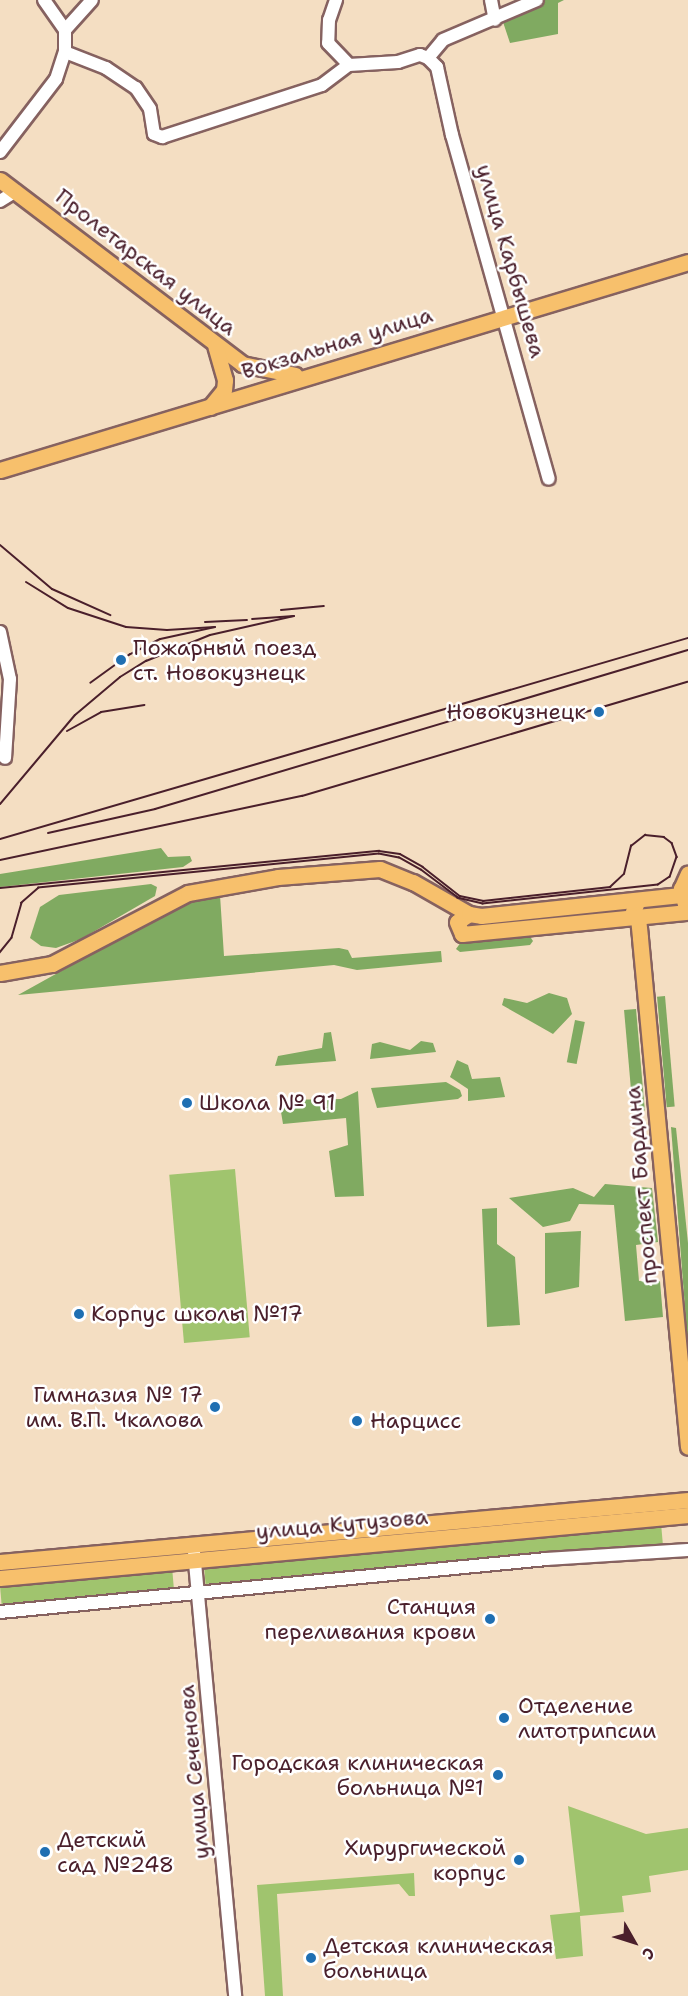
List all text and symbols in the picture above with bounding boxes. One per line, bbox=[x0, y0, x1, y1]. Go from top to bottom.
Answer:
street label: улица Карбышева bbox=[471, 161, 551, 361]
street label: Пролетарская улица bbox=[50, 183, 242, 341]
street label: Вокзальная улица bbox=[238, 301, 436, 385]
place label: Пожарный поезд ст. Новокузнецк bbox=[133, 634, 316, 686]
marker: Пожарный поезд ст. Новокузнецк bbox=[114, 653, 128, 667]
place label: Новокузнецк bbox=[446, 699, 586, 725]
marker: Новокузнецк bbox=[590, 703, 608, 721]
street label: проспект Бардина bbox=[619, 1085, 663, 1285]
place label: Школа № 91 bbox=[199, 1090, 336, 1116]
marker: Школа № 91 bbox=[180, 1096, 194, 1110]
place label: Корпус школы №17 bbox=[91, 1301, 303, 1327]
marker: Корпус школы №17 bbox=[72, 1307, 86, 1321]
place label: Гимназия № 17 им. В.П. Чкалова bbox=[25, 1381, 203, 1432]
marker: Гимназия № 17 им. В.П. Чкалова bbox=[208, 1400, 222, 1414]
place label: Нарцисс bbox=[370, 1408, 461, 1434]
marker: Нарцисс bbox=[348, 1412, 366, 1430]
street label: улица Кутузова bbox=[255, 1503, 429, 1545]
place label: Станция переливания крови bbox=[264, 1593, 476, 1645]
marker: Станция переливания крови bbox=[481, 1610, 499, 1628]
street label: улица Сеченова bbox=[173, 1684, 215, 1860]
place label: Отделение литотрипсии bbox=[518, 1692, 656, 1744]
marker: Отделение литотрипсии bbox=[495, 1709, 513, 1727]
place label: Городская клиническая больница №1 bbox=[231, 1749, 484, 1801]
marker: Городская клиническая больница №1 bbox=[489, 1766, 507, 1784]
place label: Детский сад №248 bbox=[57, 1826, 174, 1878]
place label: Хирургической корпус bbox=[345, 1834, 506, 1886]
marker: Детский сад №248 bbox=[38, 1845, 52, 1859]
marker: Хирургической корпус bbox=[510, 1851, 528, 1869]
north arrow bbox=[604, 1912, 664, 1972]
place label: Детская клиническая больница bbox=[323, 1932, 554, 1984]
text: С bbox=[637, 1943, 660, 1964]
marker: Детская клиническая больница bbox=[304, 1951, 318, 1965]

